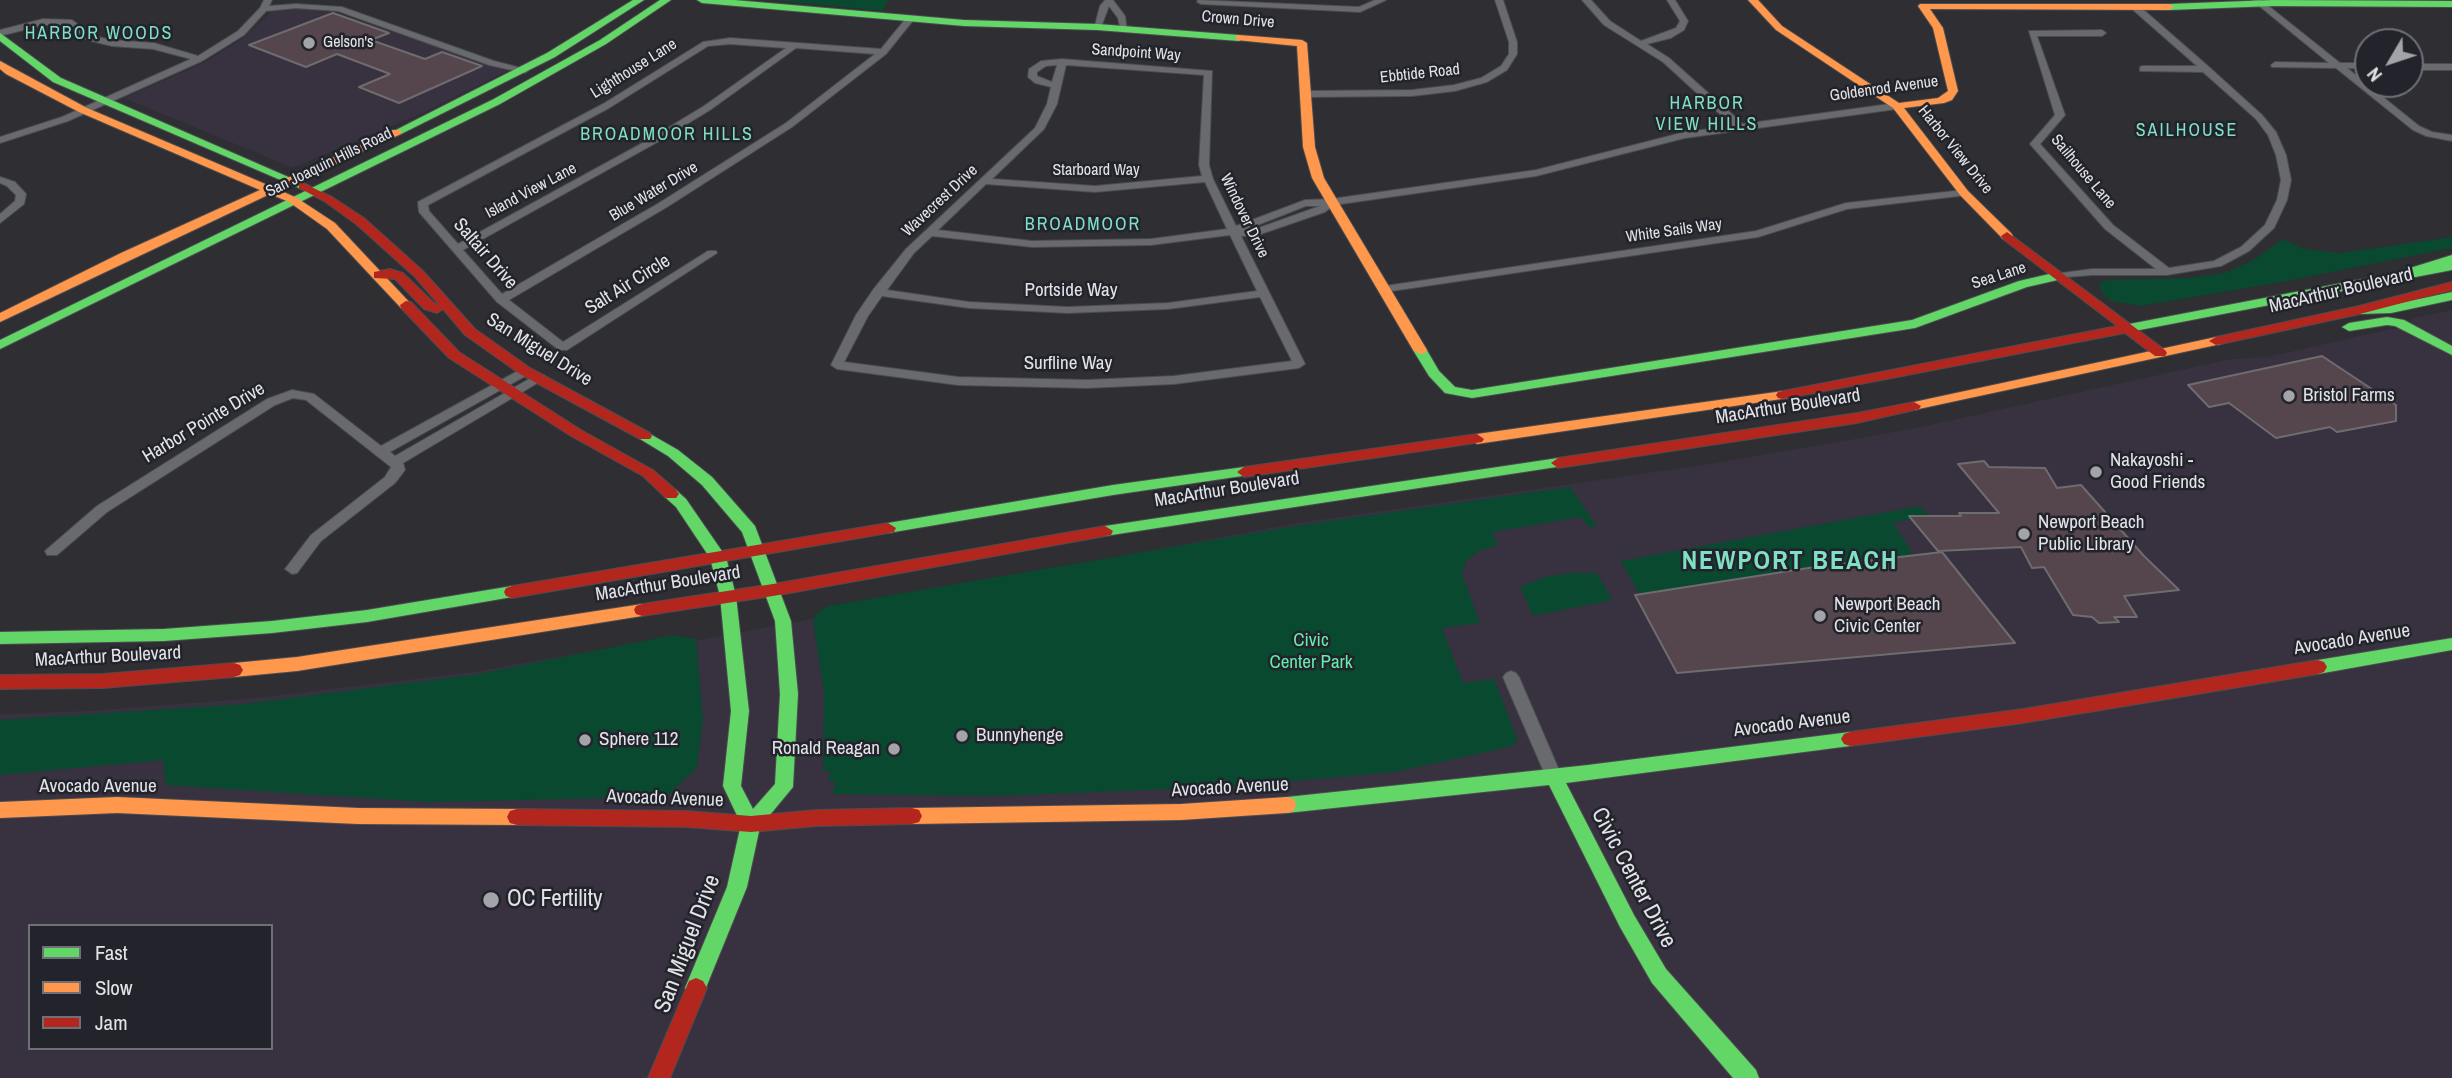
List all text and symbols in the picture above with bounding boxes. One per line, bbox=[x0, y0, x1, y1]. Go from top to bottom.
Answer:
street label: Crown Drive bbox=[1201, 7, 1275, 33]
district label: HARBOR WOODS bbox=[26, 23, 172, 45]
north arrow bbox=[2354, 28, 2424, 98]
place label: Gelson's bbox=[323, 33, 374, 53]
marker: Gelson's bbox=[301, 35, 317, 51]
street label: Lighthouse Lane bbox=[587, 35, 681, 103]
street label: Sandpoint Way bbox=[1091, 40, 1181, 66]
street label: Ebbtide Road bbox=[1379, 60, 1461, 88]
text: N bbox=[2361, 62, 2388, 88]
street label: Goldenrod Avenue bbox=[1829, 72, 1939, 106]
district label: HARBOR VIEW HILLS bbox=[1657, 93, 1757, 136]
street label: Harbor View Drive bbox=[1914, 102, 1996, 198]
district label: SAILHOUSE bbox=[2137, 120, 2237, 142]
street label: San Joaquin Hills Road bbox=[263, 124, 395, 202]
district label: BROADMOOR HILLS bbox=[582, 124, 752, 146]
street label: Sailhouse Lane bbox=[2046, 131, 2120, 213]
street label: Blue Water Drive bbox=[606, 158, 702, 226]
street label: Island View Lane bbox=[482, 159, 580, 223]
street label: Wavecrest Drive bbox=[898, 161, 982, 241]
street label: Starboard Way bbox=[1052, 161, 1140, 181]
street label: Windover Drive bbox=[1215, 171, 1273, 261]
street label: Saltair Drive bbox=[448, 214, 522, 294]
district label: BROADMOOR bbox=[1026, 214, 1140, 236]
street label: White Sails Way bbox=[1625, 215, 1723, 247]
street label: Salt Air Circle bbox=[581, 250, 675, 320]
street label: Sea Lane bbox=[1969, 258, 2029, 294]
street label: MacArthur Boulevard bbox=[2267, 263, 2415, 319]
street label: Portside Way bbox=[1025, 280, 1117, 302]
street label: San Miguel Drive bbox=[482, 308, 596, 392]
street label: Surfline Way bbox=[1024, 353, 1112, 375]
street label: Harbor Pointe Drive bbox=[139, 378, 269, 468]
street label: MacArthur Boulevard bbox=[1714, 384, 1862, 430]
place label: Bristol Farms bbox=[2303, 385, 2395, 407]
marker: Bristol Farms bbox=[2281, 388, 2297, 404]
place label: Nakayoshi - Good Friends bbox=[2110, 450, 2205, 494]
marker: Nakayoshi - Good Friends bbox=[2088, 464, 2104, 480]
street label: MacArthur Boulevard bbox=[1153, 467, 1301, 513]
place label: Newport Beach Public Library bbox=[2038, 512, 2145, 556]
marker: Newport Beach Public Library bbox=[2016, 526, 2032, 542]
district label: NEWPORT BEACH bbox=[1683, 546, 1897, 578]
street label: MacArthur Boulevard bbox=[594, 561, 742, 607]
place label: Newport Beach Civic Center bbox=[1834, 594, 1941, 638]
marker: Newport Beach Civic Center bbox=[1812, 608, 1828, 624]
street label: Avocado Avenue bbox=[2292, 620, 2412, 660]
park label: Civic Center Park bbox=[1269, 630, 1353, 674]
street label: MacArthur Boulevard bbox=[34, 642, 182, 672]
street label: Avocado Avenue bbox=[1732, 706, 1852, 742]
place label: Bunnyhenge bbox=[976, 725, 1063, 747]
marker: Bunnyhenge bbox=[954, 728, 970, 744]
place label: Sphere 112 bbox=[599, 729, 678, 751]
marker: Sphere 112 bbox=[577, 732, 593, 748]
place label: Ronald Reagan bbox=[772, 738, 880, 760]
marker: Ronald Reagan bbox=[886, 741, 902, 757]
street label: Avocado Avenue bbox=[1171, 774, 1289, 802]
street label: Avocado Avenue bbox=[39, 776, 157, 798]
street label: Avocado Avenue bbox=[606, 786, 724, 812]
street label: Civic Center Drive bbox=[1584, 803, 1682, 953]
street label: San Miguel Drive bbox=[649, 871, 727, 1017]
place label: OC Fertility bbox=[507, 886, 602, 914]
marker: OC Fertility bbox=[481, 890, 501, 910]
legend bbox=[28, 924, 273, 1050]
text: Fast bbox=[95, 938, 128, 967]
text: Slow bbox=[95, 973, 132, 1002]
text: Jam bbox=[95, 1008, 128, 1037]

